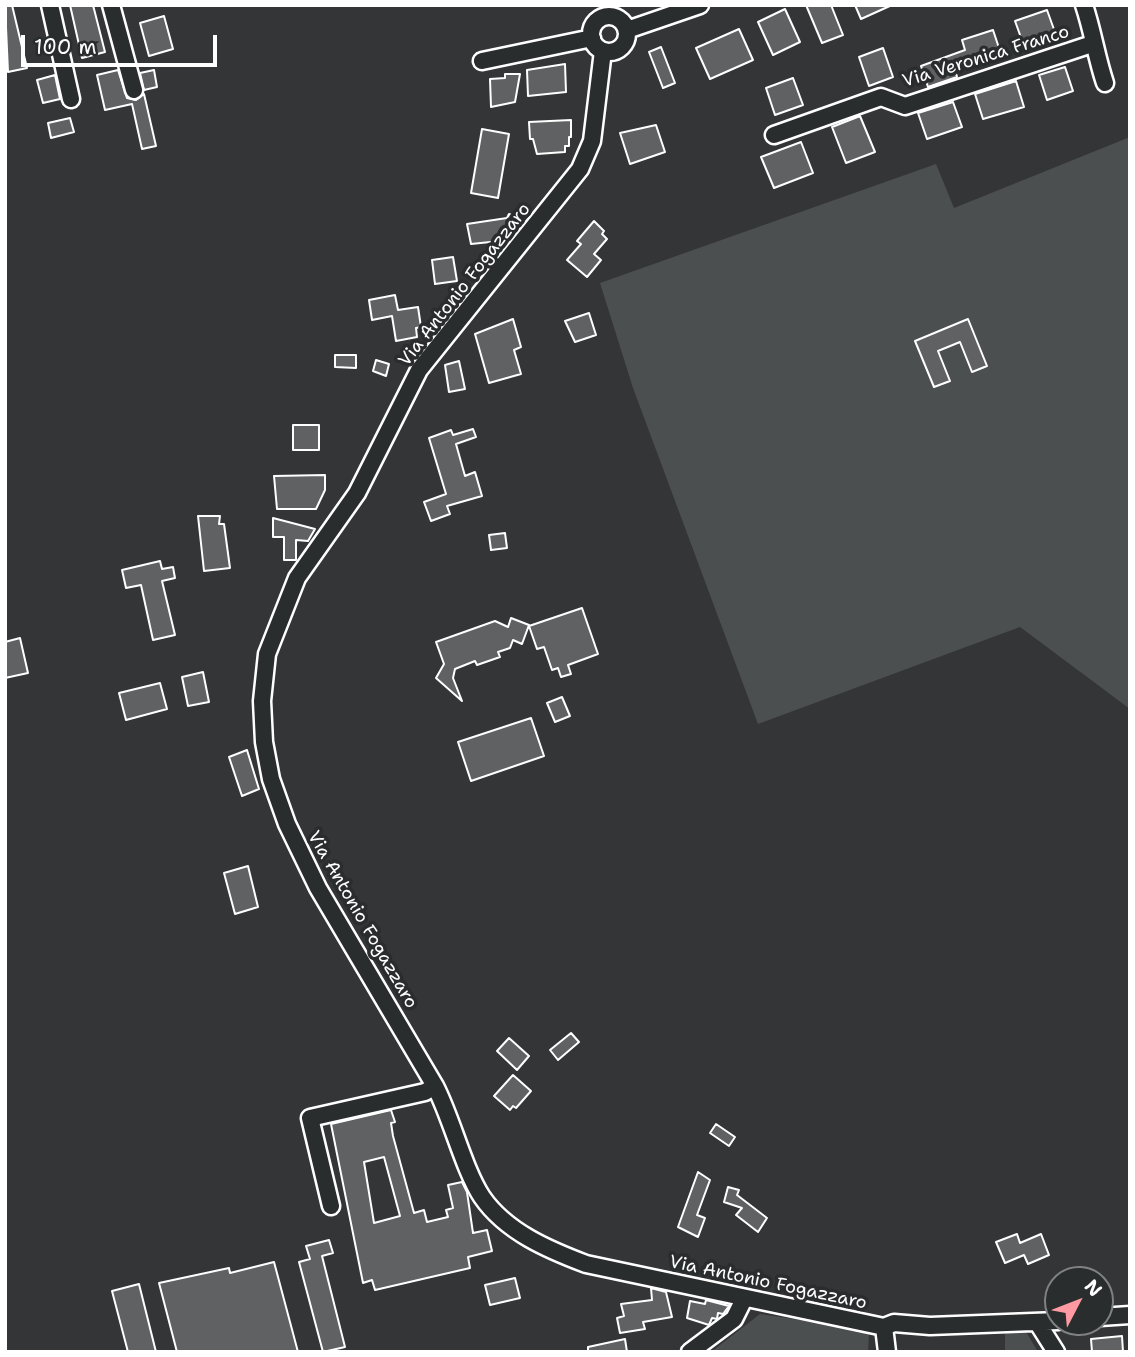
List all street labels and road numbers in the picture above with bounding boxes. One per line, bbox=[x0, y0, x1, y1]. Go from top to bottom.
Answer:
street label: Via Veronica Franco bbox=[900, 21, 1072, 93]
street label: Via Antonio Fogazzaro bbox=[395, 199, 535, 371]
street label: Via Antonio Fogazzaro bbox=[302, 827, 422, 1013]
street label: Via Antonio Fogazzaro bbox=[667, 1252, 869, 1314]

